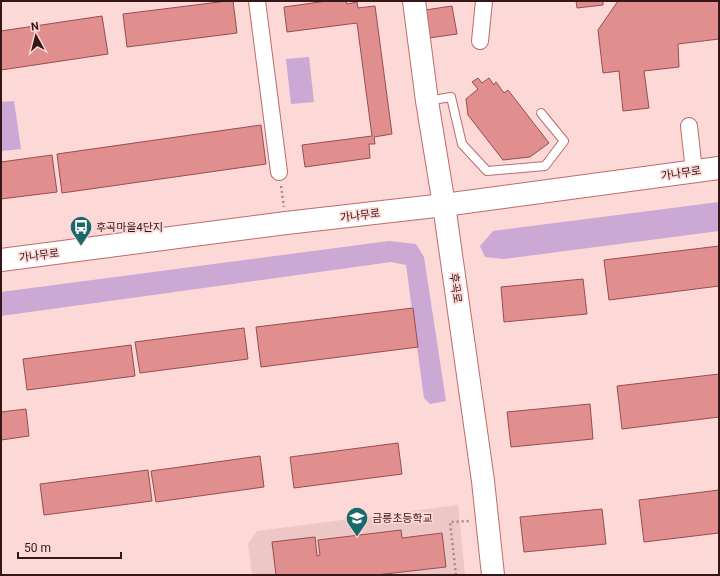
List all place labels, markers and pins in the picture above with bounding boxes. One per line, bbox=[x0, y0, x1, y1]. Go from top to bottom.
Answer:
bus stop icon: 후곡마을4단지 bbox=[68, 214, 94, 247]
place label: 후곡마을4단지 bbox=[96, 221, 163, 234]
school or university icon: 금릉초등학교 bbox=[344, 505, 370, 538]
place label: 금릉초등학교 bbox=[372, 512, 433, 525]

